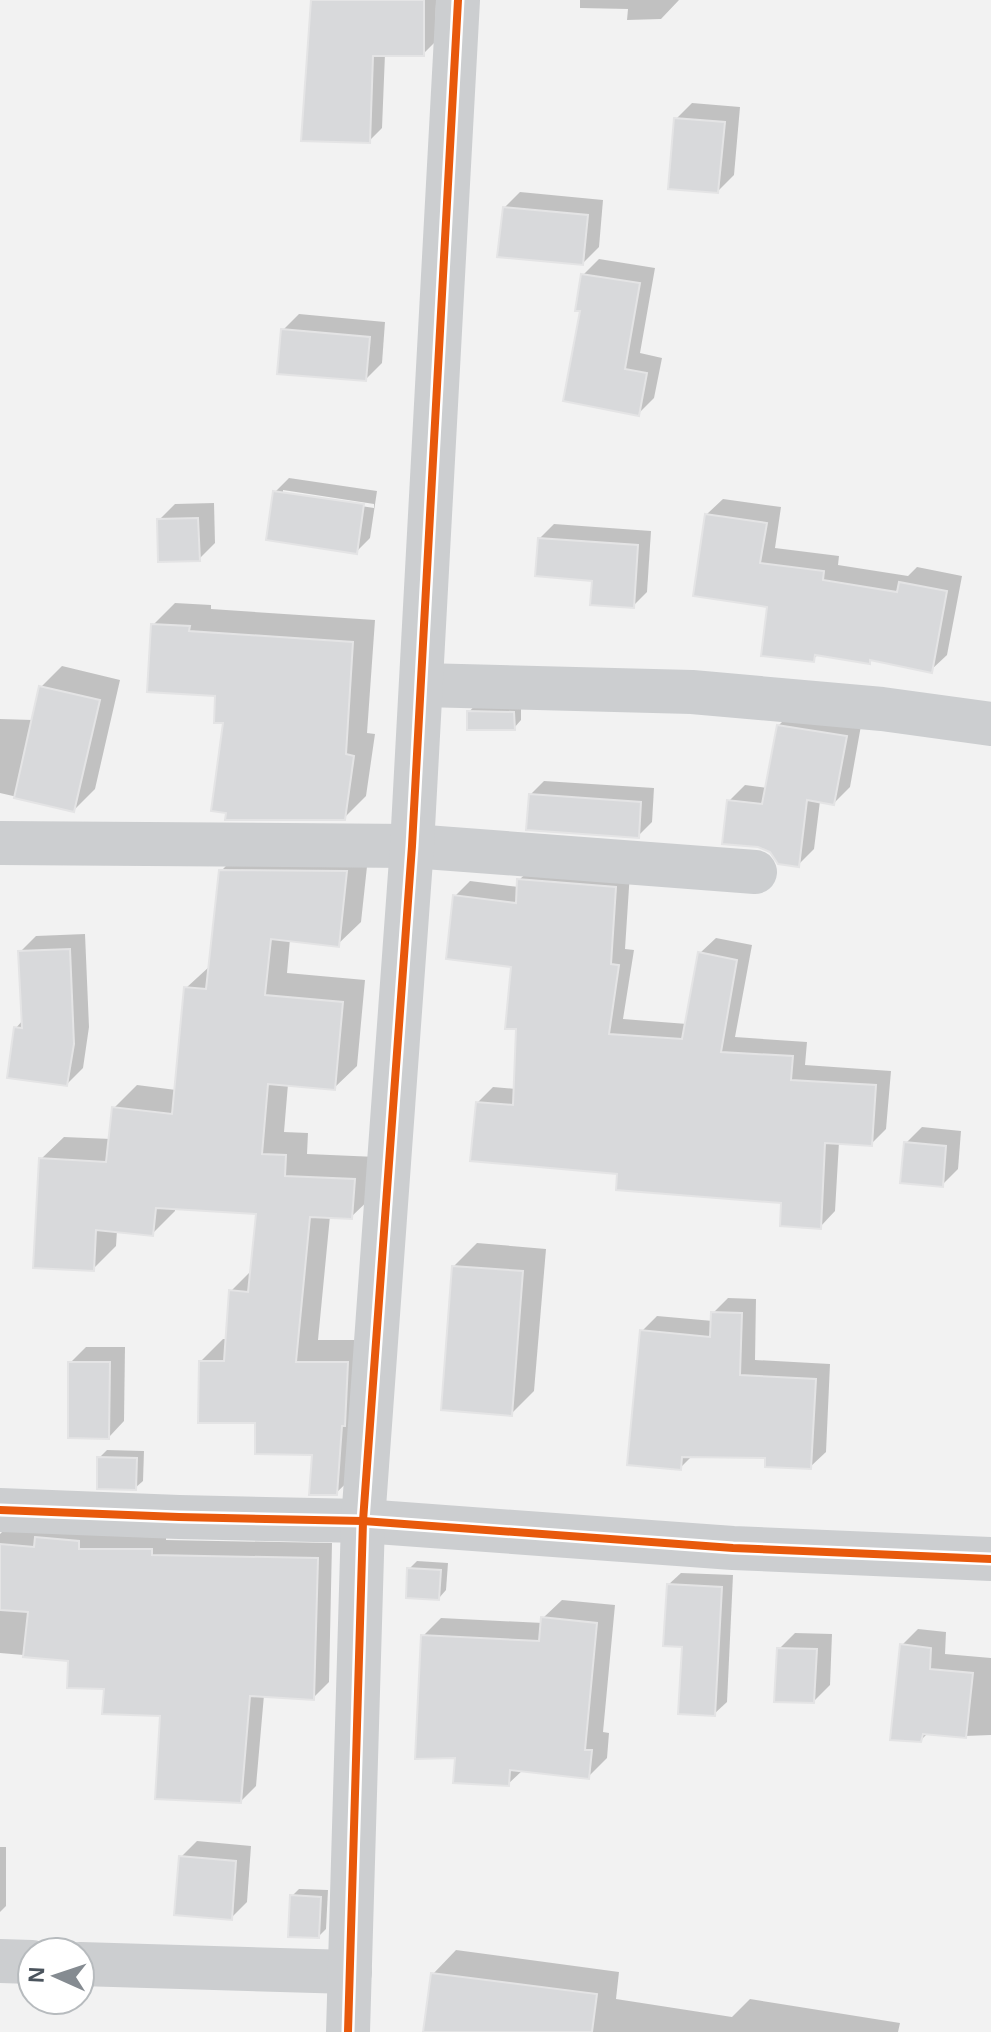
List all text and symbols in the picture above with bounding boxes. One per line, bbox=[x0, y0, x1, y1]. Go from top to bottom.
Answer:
north arrow bbox=[16, 1936, 96, 2016]
text: N bbox=[24, 1966, 49, 1984]

